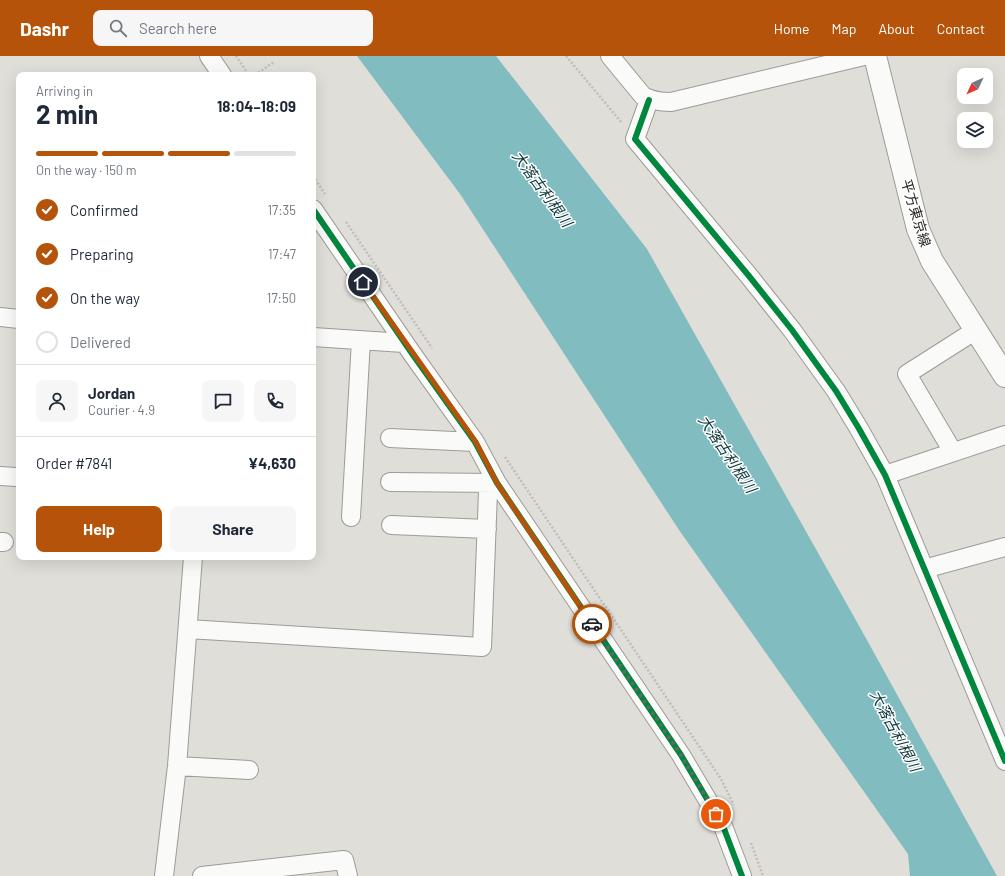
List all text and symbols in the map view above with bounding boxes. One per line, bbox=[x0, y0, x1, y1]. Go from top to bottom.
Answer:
search box bbox=[93, 10, 373, 46]
text: Dashr bbox=[20, 17, 69, 40]
icon: search bbox=[107, 17, 129, 39]
text: Search here bbox=[139, 19, 217, 37]
text: Home bbox=[774, 20, 810, 37]
text: Map bbox=[832, 20, 856, 37]
text: About bbox=[878, 20, 915, 37]
text: Contact bbox=[937, 20, 985, 37]
north arrow bbox=[957, 68, 993, 104]
map controls bbox=[957, 68, 993, 148]
text: Arriving in bbox=[36, 83, 93, 99]
text: 18:04–18:09 bbox=[217, 97, 296, 115]
text: 2 min bbox=[36, 98, 98, 129]
button: layers bbox=[957, 112, 993, 148]
water label: 大落古利根川 bbox=[509, 147, 578, 232]
text: On the way · 150 m bbox=[36, 162, 137, 178]
street label: 平方東京線 bbox=[898, 177, 935, 249]
icon: check bbox=[36, 199, 58, 221]
text: Confirmed bbox=[70, 201, 138, 219]
text: 17:35 bbox=[268, 202, 296, 218]
icon: check bbox=[36, 243, 58, 265]
text: Preparing bbox=[70, 245, 134, 263]
text: 17:47 bbox=[268, 246, 296, 262]
pin bbox=[346, 265, 380, 299]
icon: home bbox=[352, 271, 374, 293]
icon: check bbox=[36, 287, 58, 309]
text: On the way bbox=[70, 289, 140, 307]
text: 17:50 bbox=[267, 290, 296, 306]
text: Delivered bbox=[70, 333, 131, 351]
button: person bbox=[36, 380, 78, 422]
button: chat bbox=[202, 380, 244, 422]
button: phone bbox=[254, 380, 296, 422]
text: Jordan bbox=[88, 384, 135, 402]
text: Courier · 4.9 bbox=[88, 402, 155, 418]
water label: 大落古利根川 bbox=[695, 411, 762, 497]
text: Order #7841 bbox=[36, 454, 112, 472]
text: ¥4,630 bbox=[248, 454, 296, 472]
button: Help bbox=[36, 506, 162, 552]
button: Share bbox=[170, 506, 296, 552]
courier bbox=[572, 604, 612, 644]
icon: car bbox=[581, 613, 603, 635]
water label: 大落古利根川 bbox=[867, 687, 926, 776]
pin bbox=[699, 797, 733, 831]
icon: bag bbox=[705, 803, 727, 825]

